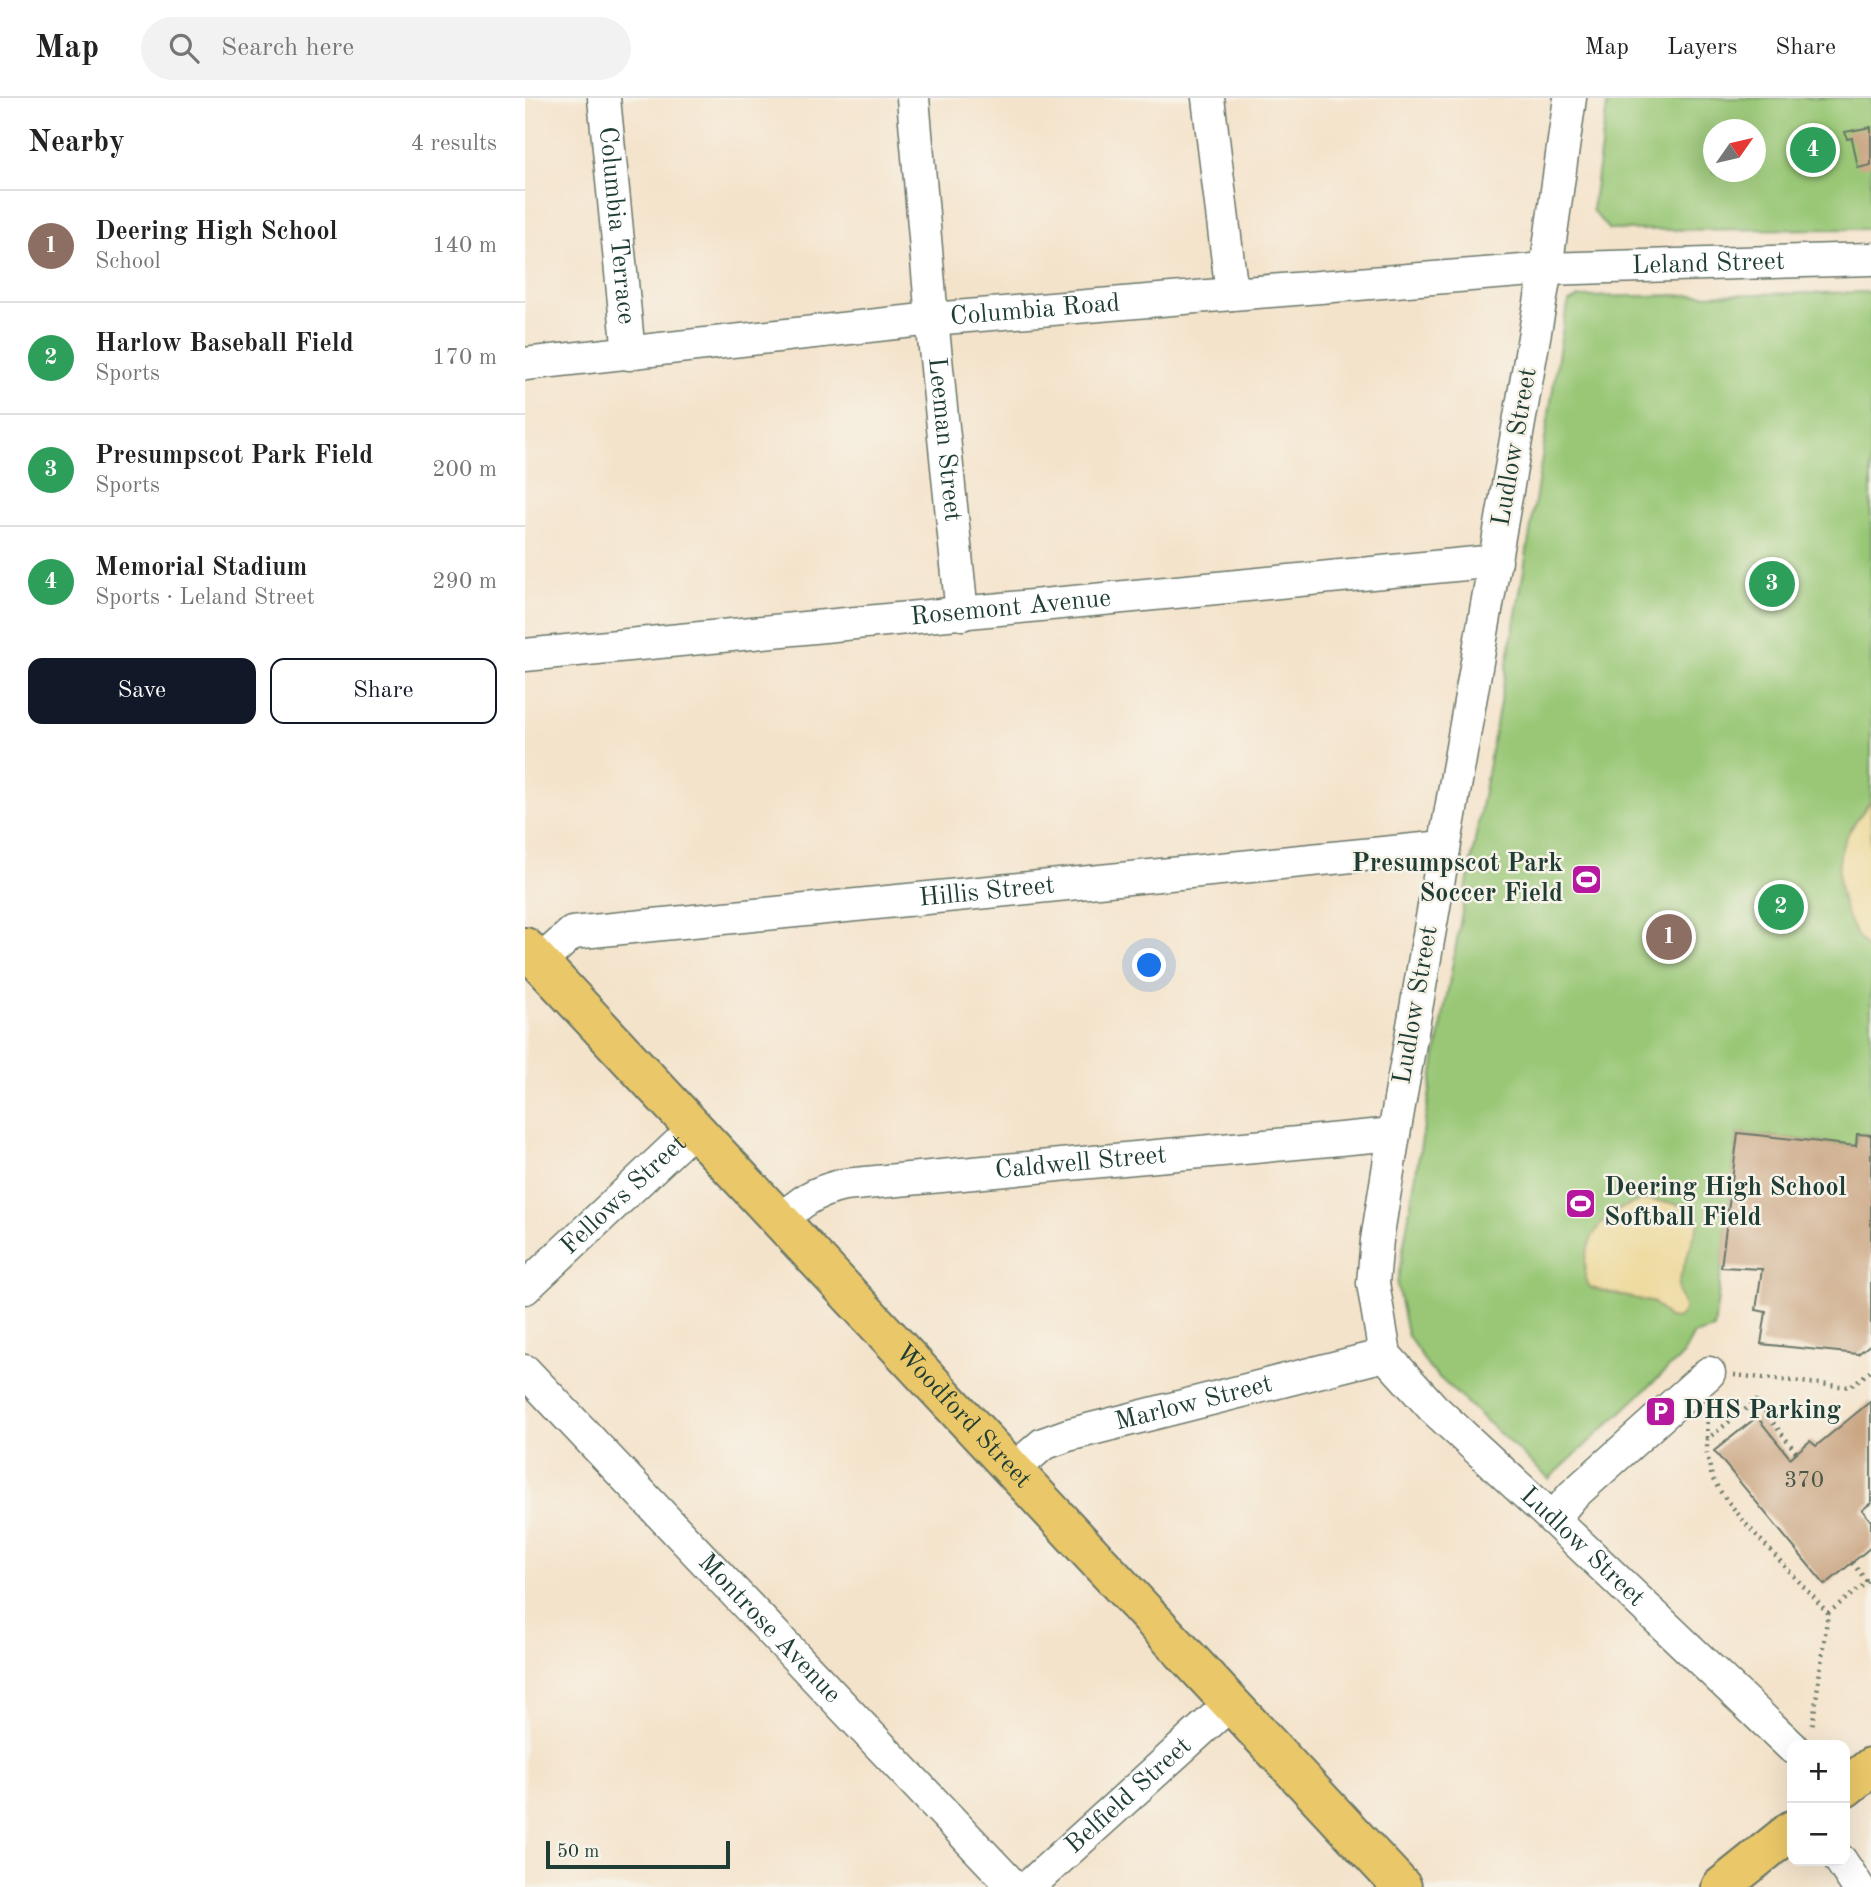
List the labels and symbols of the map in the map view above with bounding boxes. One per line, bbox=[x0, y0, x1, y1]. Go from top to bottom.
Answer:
north arrow bbox=[1703, 119, 1766, 182]
pin: 4 bbox=[1790, 124, 1836, 176]
street label: Columbia Terrace bbox=[594, 125, 639, 326]
street label: Leland Street bbox=[1631, 249, 1785, 279]
street label: Columbia Road bbox=[949, 290, 1121, 330]
street label: Leeman Street bbox=[923, 356, 966, 523]
street label: Ludlow Street bbox=[1488, 366, 1542, 528]
pin: 3 bbox=[1749, 558, 1795, 610]
street label: Rosemont Avenue bbox=[909, 585, 1112, 631]
place label: Presumpscot Park Soccer Field bbox=[1351, 851, 1563, 907]
sports icon: Presumpscot Park Soccer Field bbox=[1569, 862, 1603, 896]
street label: Hillis Street bbox=[918, 872, 1056, 912]
pin: 2 bbox=[1758, 881, 1804, 933]
pin: 1 bbox=[1646, 911, 1692, 963]
street label: Ludlow Street bbox=[1389, 924, 1443, 1086]
your location bbox=[1132, 948, 1166, 982]
street label: Fellows Street bbox=[556, 1130, 692, 1260]
street label: Caldwell Street bbox=[994, 1142, 1168, 1184]
place label: Deering High School Softball Field bbox=[1604, 1175, 1847, 1231]
sports icon: Deering High School Softball Field bbox=[1564, 1186, 1598, 1220]
street label: Woodford Street bbox=[890, 1339, 1036, 1494]
street label: Marlow Street bbox=[1112, 1371, 1275, 1436]
parking icon: DHS Parking bbox=[1643, 1394, 1677, 1428]
place label: DHS Parking bbox=[1683, 1398, 1842, 1424]
house number: 370 bbox=[1784, 1469, 1824, 1492]
street label: Ludlow Street bbox=[1515, 1482, 1650, 1612]
street label: Montrose Avenue bbox=[693, 1549, 846, 1708]
street label: Belfield Street bbox=[1061, 1732, 1197, 1859]
scale bar bbox=[546, 1838, 730, 1870]

